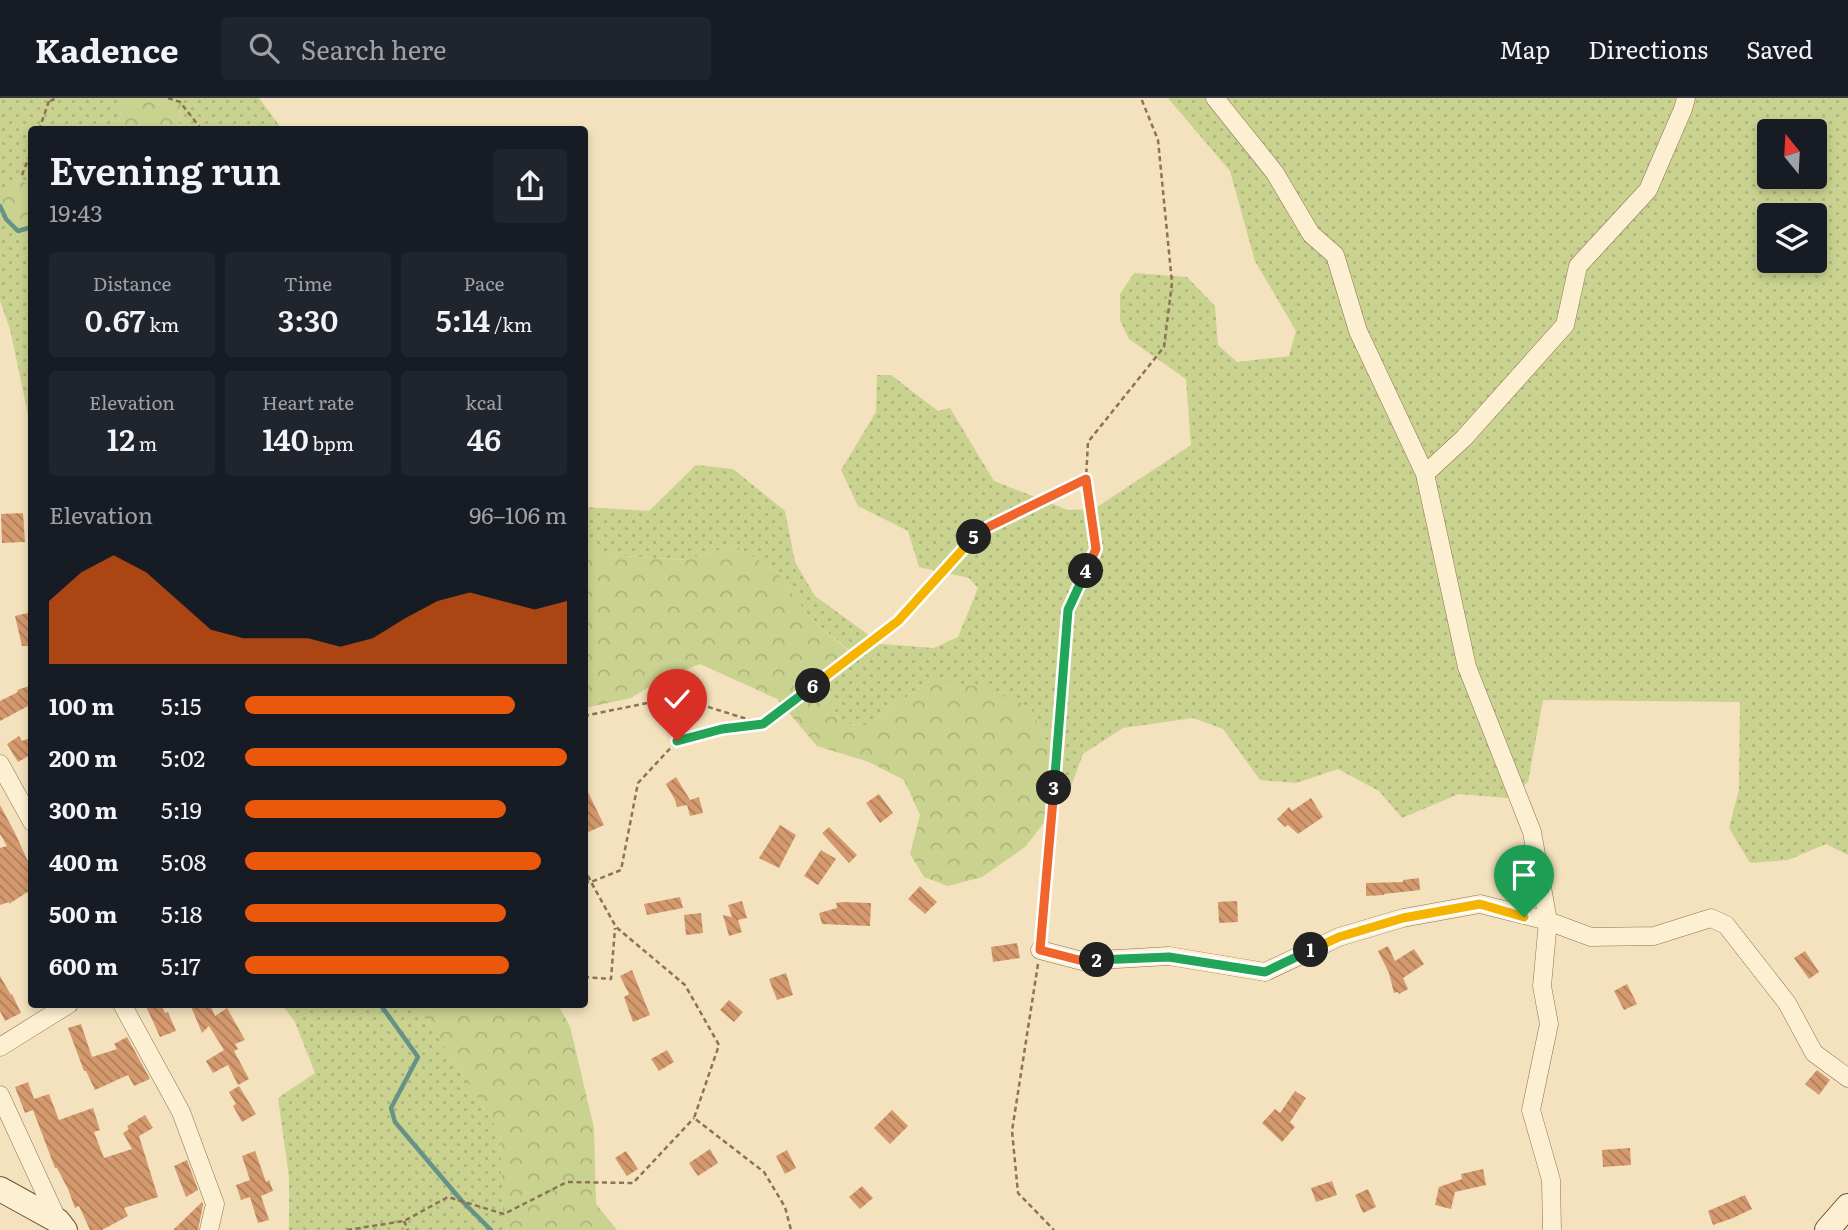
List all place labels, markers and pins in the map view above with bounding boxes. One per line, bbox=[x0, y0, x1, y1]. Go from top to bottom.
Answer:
pin: 5 bbox=[956, 520, 992, 555]
pin: 4 bbox=[1068, 554, 1104, 588]
pin: 6 bbox=[796, 668, 830, 704]
pin bbox=[647, 669, 707, 741]
pin: 3 bbox=[1036, 770, 1072, 806]
pin bbox=[1494, 845, 1554, 917]
pin: 1 bbox=[1294, 932, 1328, 968]
pin: 2 bbox=[1080, 942, 1114, 978]

